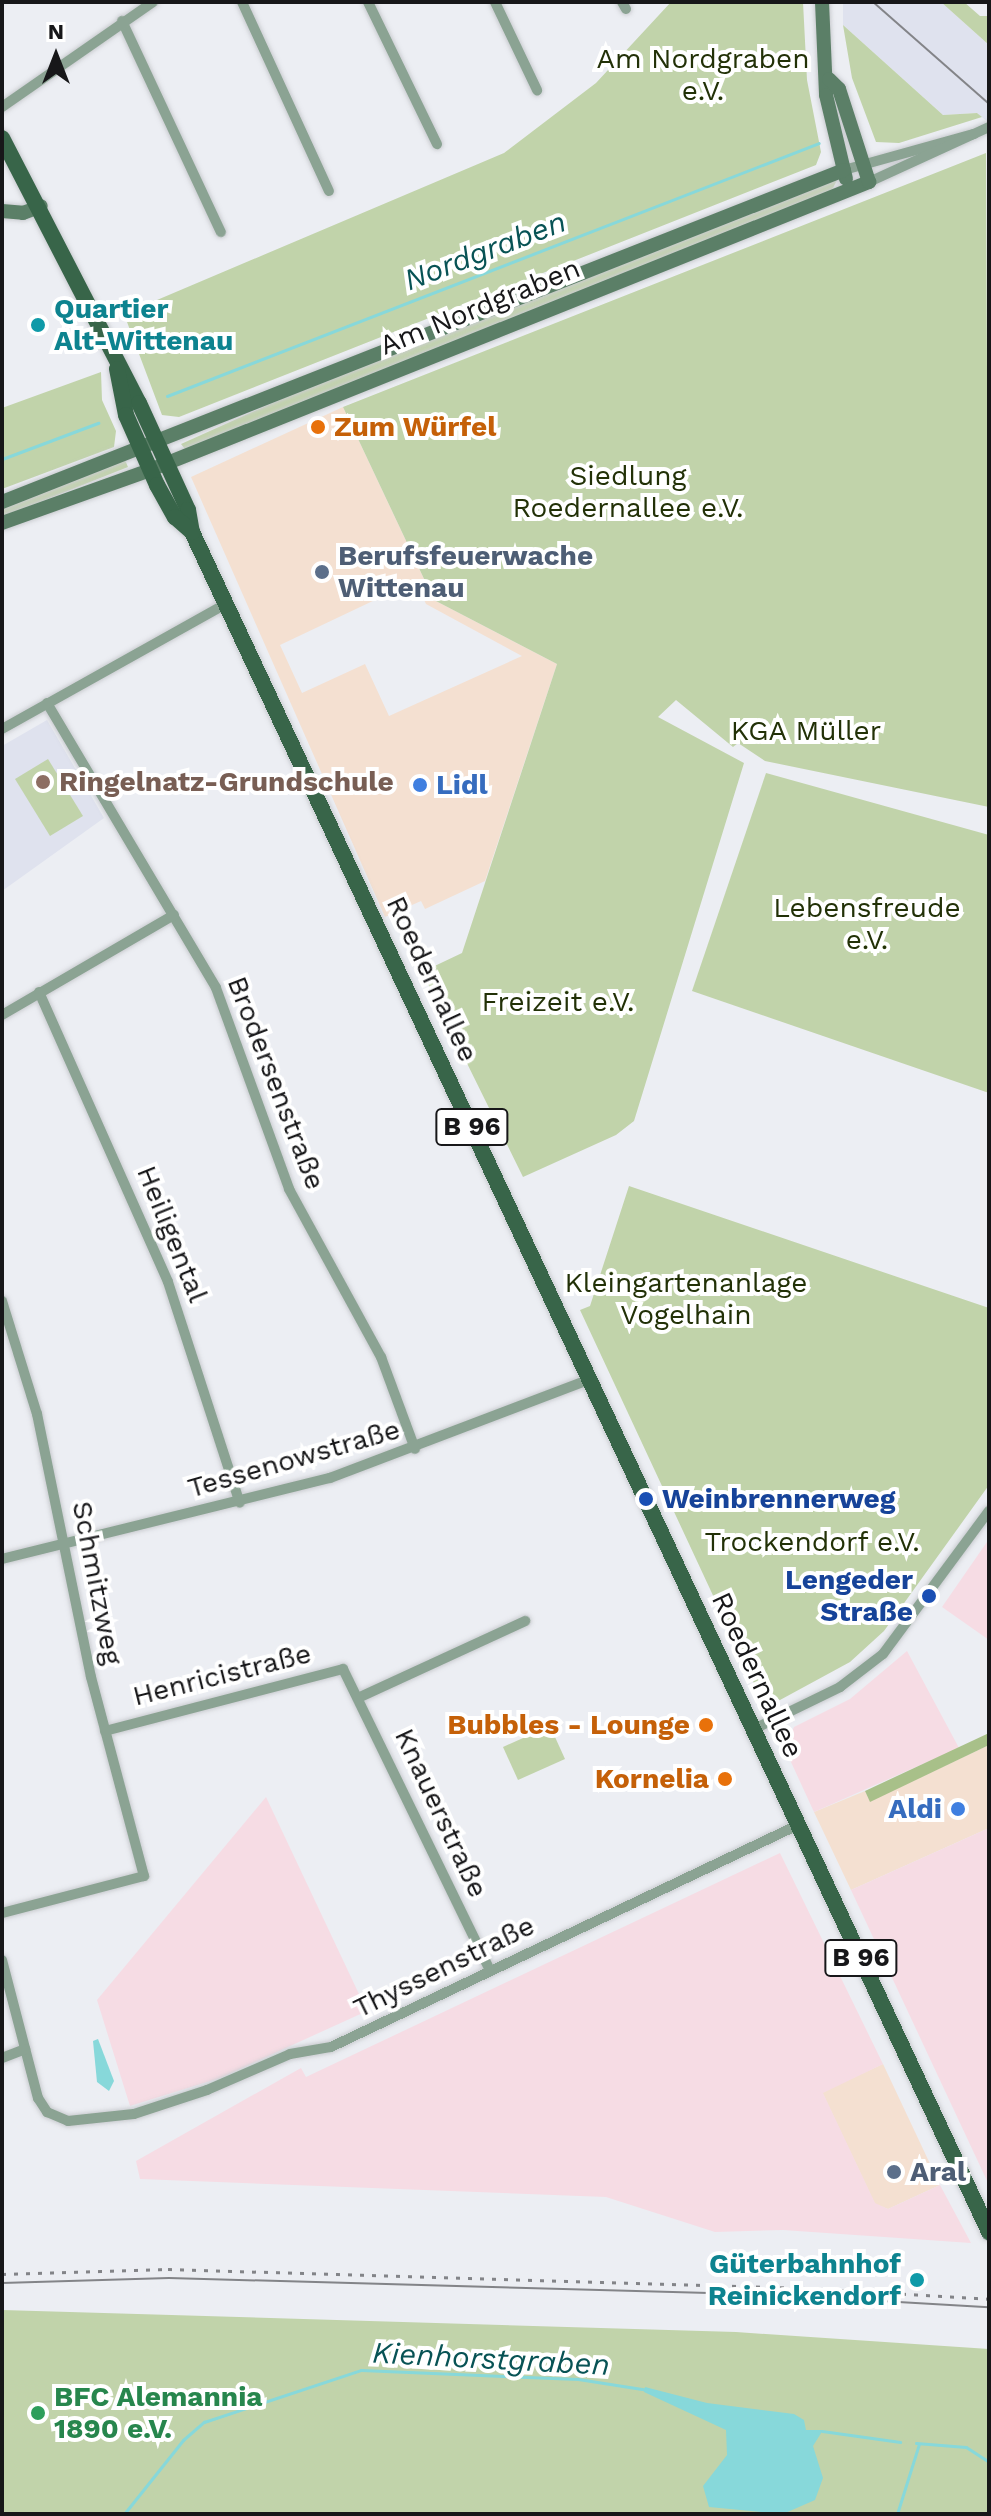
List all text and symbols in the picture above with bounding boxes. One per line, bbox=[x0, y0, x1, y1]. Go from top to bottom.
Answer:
north arrow bbox=[16, 16, 96, 96]
text: N bbox=[48, 19, 64, 44]
park label: Am Nordgraben e.V. bbox=[596, 42, 810, 108]
water label: Nordgraben bbox=[399, 204, 571, 298]
street label: Am Nordgraben bbox=[375, 251, 585, 363]
place label: Quartier Alt-Wittenau bbox=[54, 292, 233, 358]
marker: Quartier Alt-Wittenau bbox=[29, 316, 47, 334]
place label: Zum Würfel bbox=[334, 410, 497, 444]
marker: Zum Würfel bbox=[309, 418, 327, 436]
park label: Siedlung Roedernallee e.V. bbox=[512, 459, 744, 525]
place label: Berufsfeuerwache Wittenau bbox=[338, 539, 593, 605]
marker: Berufsfeuerwache Wittenau bbox=[313, 563, 331, 581]
park label: KGA Müller bbox=[730, 714, 882, 748]
place label: Ringelnatz-Grundschule bbox=[59, 765, 394, 799]
place label: Lidl bbox=[436, 768, 488, 802]
marker: Ringelnatz-Grundschule bbox=[34, 773, 52, 791]
marker: Lidl bbox=[411, 776, 429, 794]
street label: Roedernallee bbox=[379, 891, 485, 1067]
park label: Lebensfreude e.V. bbox=[773, 891, 961, 957]
street label: Brodersenstraße bbox=[220, 972, 332, 1194]
park label: Freizeit e.V. bbox=[482, 985, 634, 1019]
road number: B 96 bbox=[434, 1105, 510, 1149]
street label: Heiligental bbox=[129, 1161, 215, 1307]
park label: Kleingartenanlage Vogelhain bbox=[564, 1266, 808, 1332]
street label: Tessenowstraße bbox=[184, 1413, 404, 1505]
place label: Weinbrennerweg bbox=[662, 1482, 895, 1516]
marker: Weinbrennerweg bbox=[637, 1490, 655, 1508]
street label: Schmitzweg bbox=[65, 1498, 129, 1668]
park label: Trockendorf e.V. bbox=[704, 1525, 920, 1559]
place label: Lengeder Straße bbox=[785, 1563, 913, 1629]
street label: Roedernallee bbox=[704, 1587, 810, 1763]
marker: Lengeder Straße bbox=[920, 1587, 938, 1605]
street label: Henricistraße bbox=[129, 1637, 315, 1713]
place label: Bubbles - Lounge bbox=[447, 1708, 690, 1742]
marker: Bubbles - Lounge bbox=[697, 1716, 715, 1734]
street label: Knauerstraße bbox=[387, 1723, 495, 1903]
place label: Kornelia bbox=[595, 1762, 709, 1796]
marker: Kornelia bbox=[716, 1770, 734, 1788]
place label: Aldi bbox=[888, 1792, 942, 1826]
marker: Aldi bbox=[949, 1800, 967, 1818]
street label: Thyssenstraße bbox=[348, 1909, 540, 2025]
road number: B 96 bbox=[823, 1936, 899, 1980]
place label: Aral bbox=[910, 2155, 966, 2189]
marker: Aral bbox=[885, 2163, 903, 2181]
place label: Güterbahnhof Reinickendorf bbox=[708, 2247, 901, 2313]
marker: Güterbahnhof Reinickendorf bbox=[908, 2271, 926, 2289]
water label: Kienhorstgraben bbox=[371, 2335, 611, 2383]
place label: BFC Alemannia 1890 e.V. bbox=[54, 2380, 263, 2446]
marker: BFC Alemannia 1890 e.V. bbox=[29, 2404, 47, 2422]

